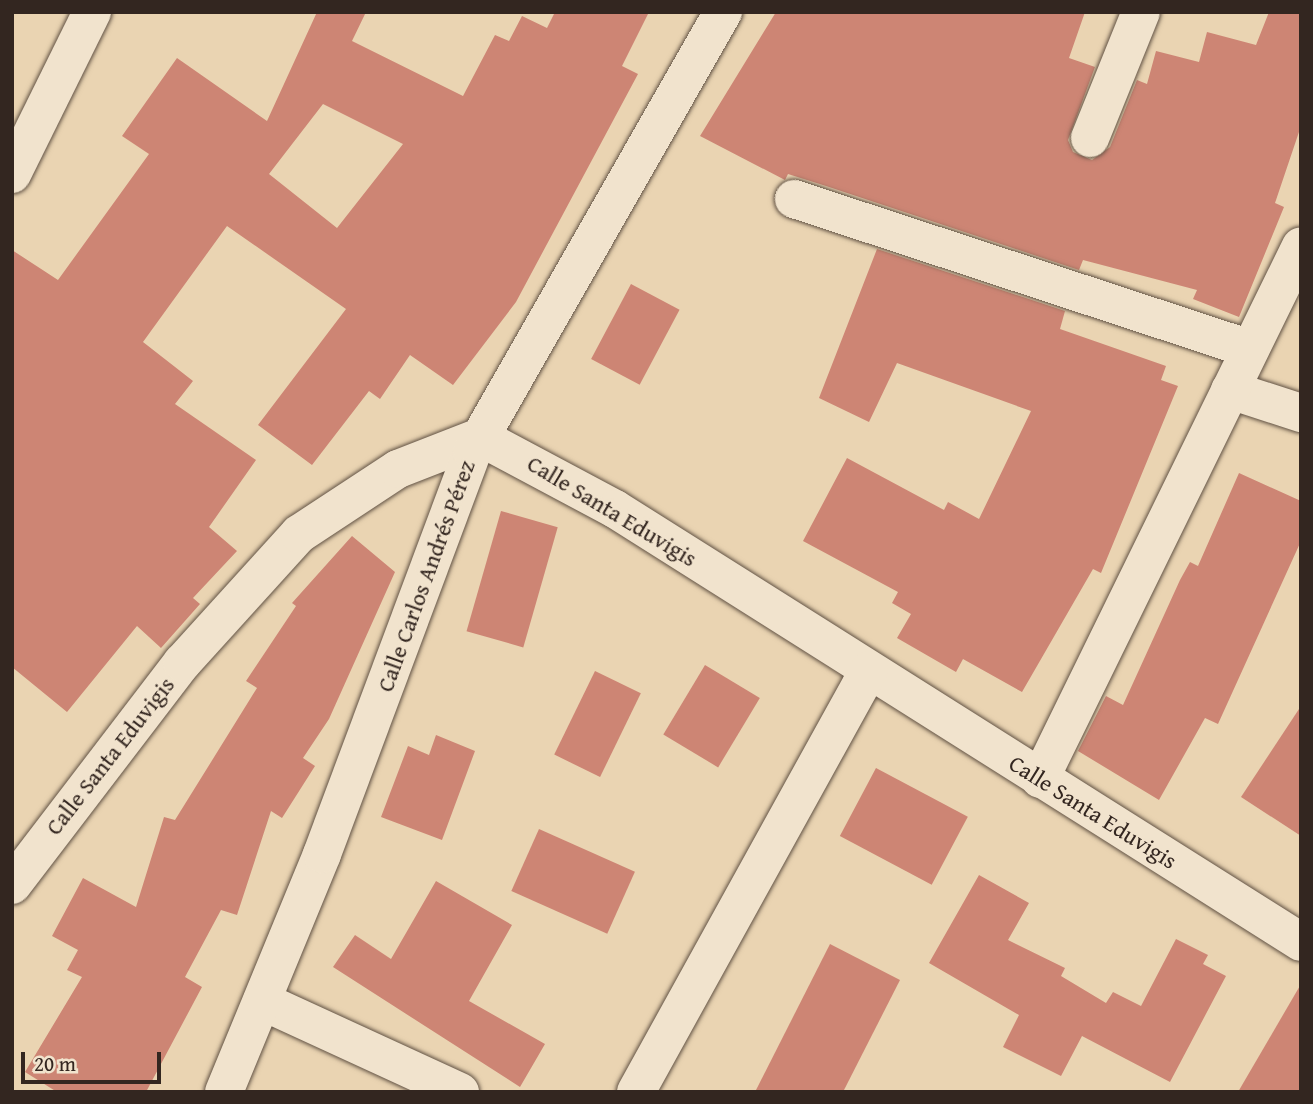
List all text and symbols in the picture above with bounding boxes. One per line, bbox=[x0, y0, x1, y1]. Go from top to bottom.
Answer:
street label: Calle Santa Eduvigis bbox=[522, 450, 702, 572]
street label: Calle Carlos Andrés Pérez bbox=[371, 457, 481, 695]
street label: Calle Santa Eduvigis bbox=[40, 672, 180, 840]
street label: Calle Santa Eduvigis bbox=[1004, 749, 1182, 875]
scale bar bbox=[24, 1038, 164, 1082]
text: 20 m bbox=[34, 1048, 76, 1079]

